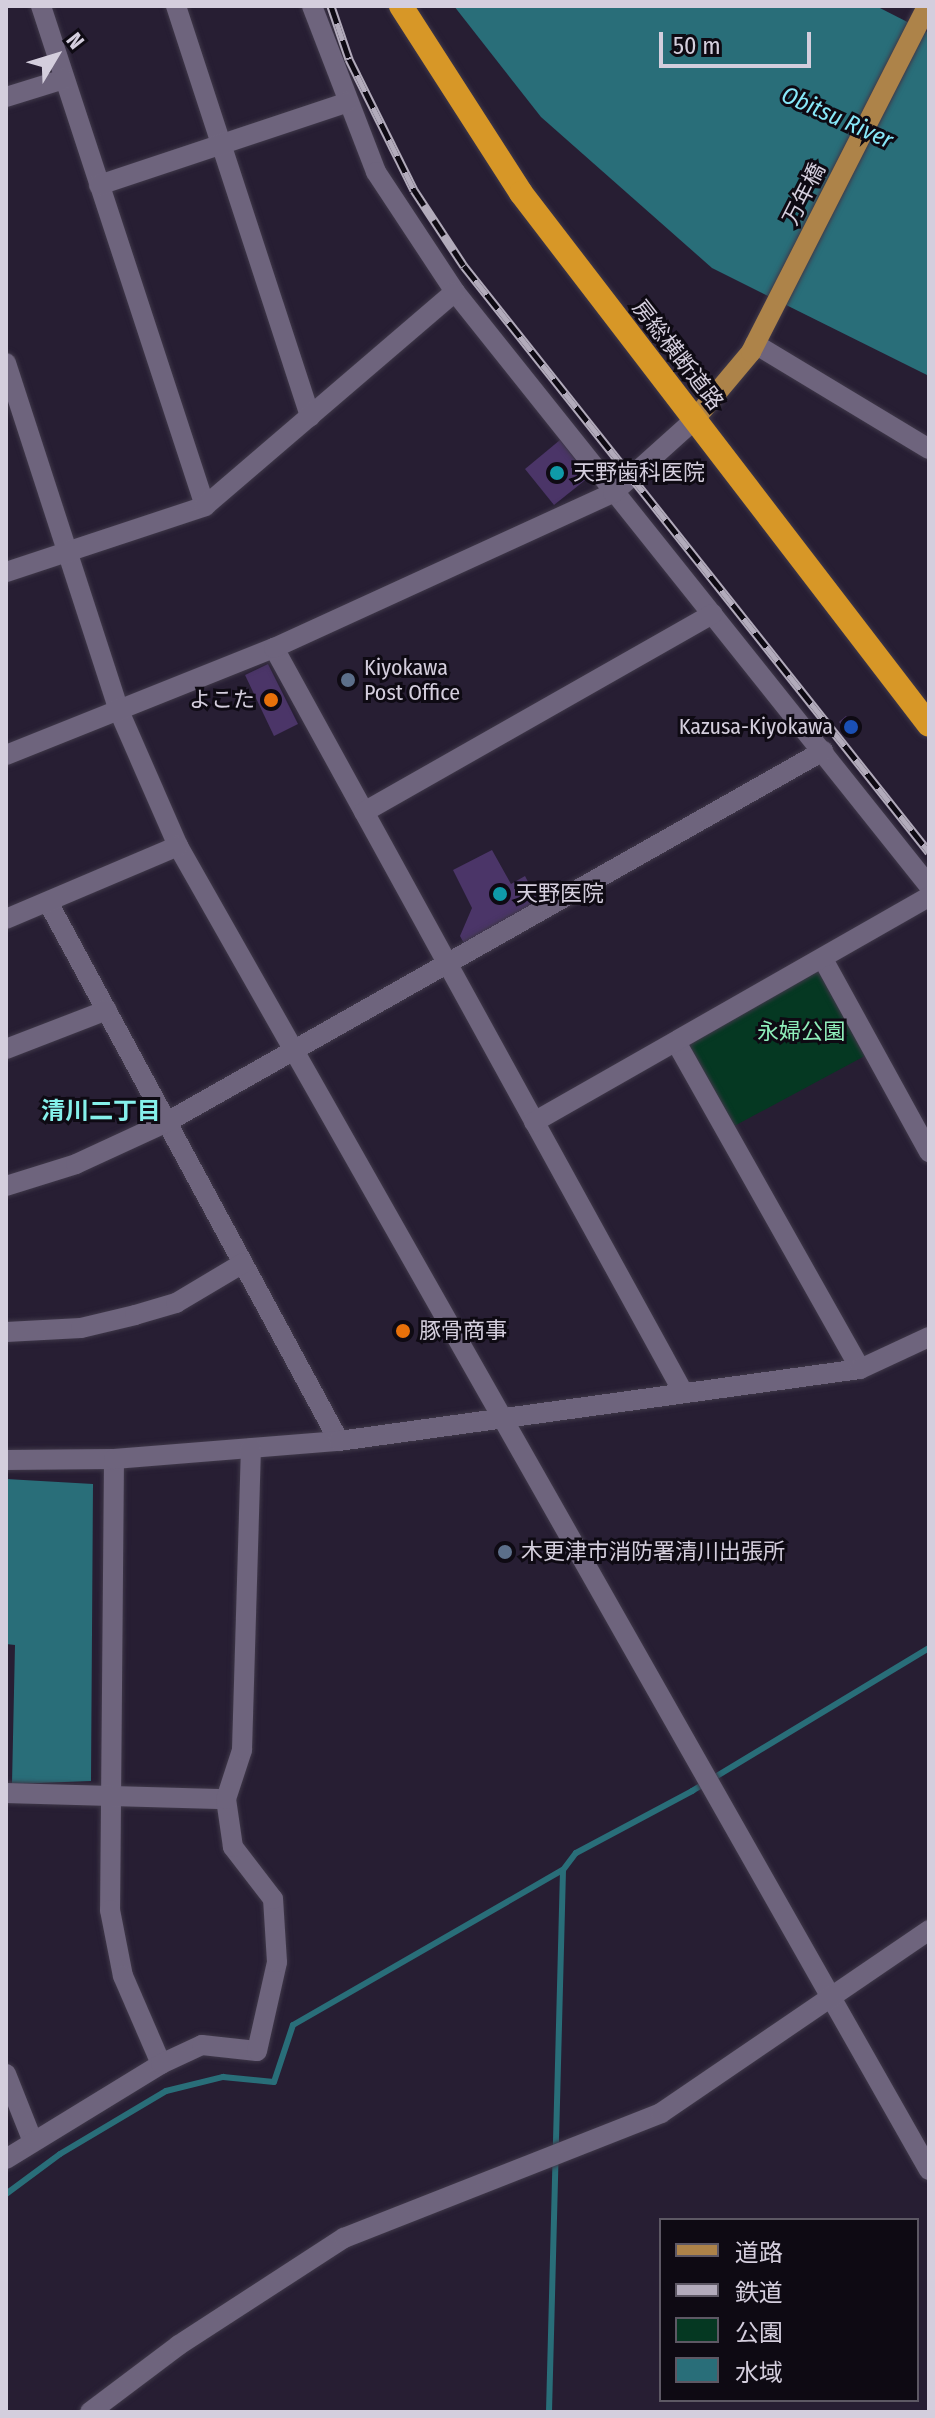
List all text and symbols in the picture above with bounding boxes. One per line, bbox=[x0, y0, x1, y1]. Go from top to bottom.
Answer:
north arrow bbox=[16, 16, 96, 96]
scale bar bbox=[663, 16, 815, 66]
text: N bbox=[61, 27, 90, 54]
text: 50 m bbox=[673, 32, 721, 60]
water label: Obitsu River bbox=[777, 81, 897, 155]
street label: 万年橋 bbox=[777, 159, 831, 229]
street label: 房総横断道路 bbox=[627, 295, 729, 415]
place label: 天野歯科医院 bbox=[573, 460, 705, 486]
marker: 天野歯科医院 bbox=[548, 464, 566, 482]
place label: Kiyokawa Post Office bbox=[364, 654, 460, 706]
marker: Kiyokawa Post Office bbox=[339, 671, 357, 689]
place label: よこた bbox=[189, 687, 255, 713]
marker: よこた bbox=[262, 691, 280, 709]
place label: Kazusa-Kiyokawa bbox=[679, 714, 833, 740]
marker: Kazusa-Kiyokawa bbox=[840, 716, 862, 738]
place label: 天野医院 bbox=[516, 881, 604, 907]
marker: 天野医院 bbox=[491, 885, 509, 903]
park label: 永婦公園 bbox=[757, 1019, 845, 1045]
district label: 清川二丁目 bbox=[41, 1098, 161, 1126]
place label: 豚骨商事 bbox=[419, 1318, 507, 1344]
marker: 豚骨商事 bbox=[394, 1322, 412, 1340]
place label: 木更津市消防署清川出張所 bbox=[521, 1539, 785, 1565]
marker: 木更津市消防署清川出張所 bbox=[496, 1543, 514, 1561]
legend bbox=[659, 2218, 919, 2402]
text: 道路 bbox=[735, 2239, 783, 2267]
text: 鉄道 bbox=[735, 2279, 783, 2307]
text: 公園 bbox=[735, 2319, 783, 2347]
text: 水域 bbox=[735, 2359, 783, 2387]

